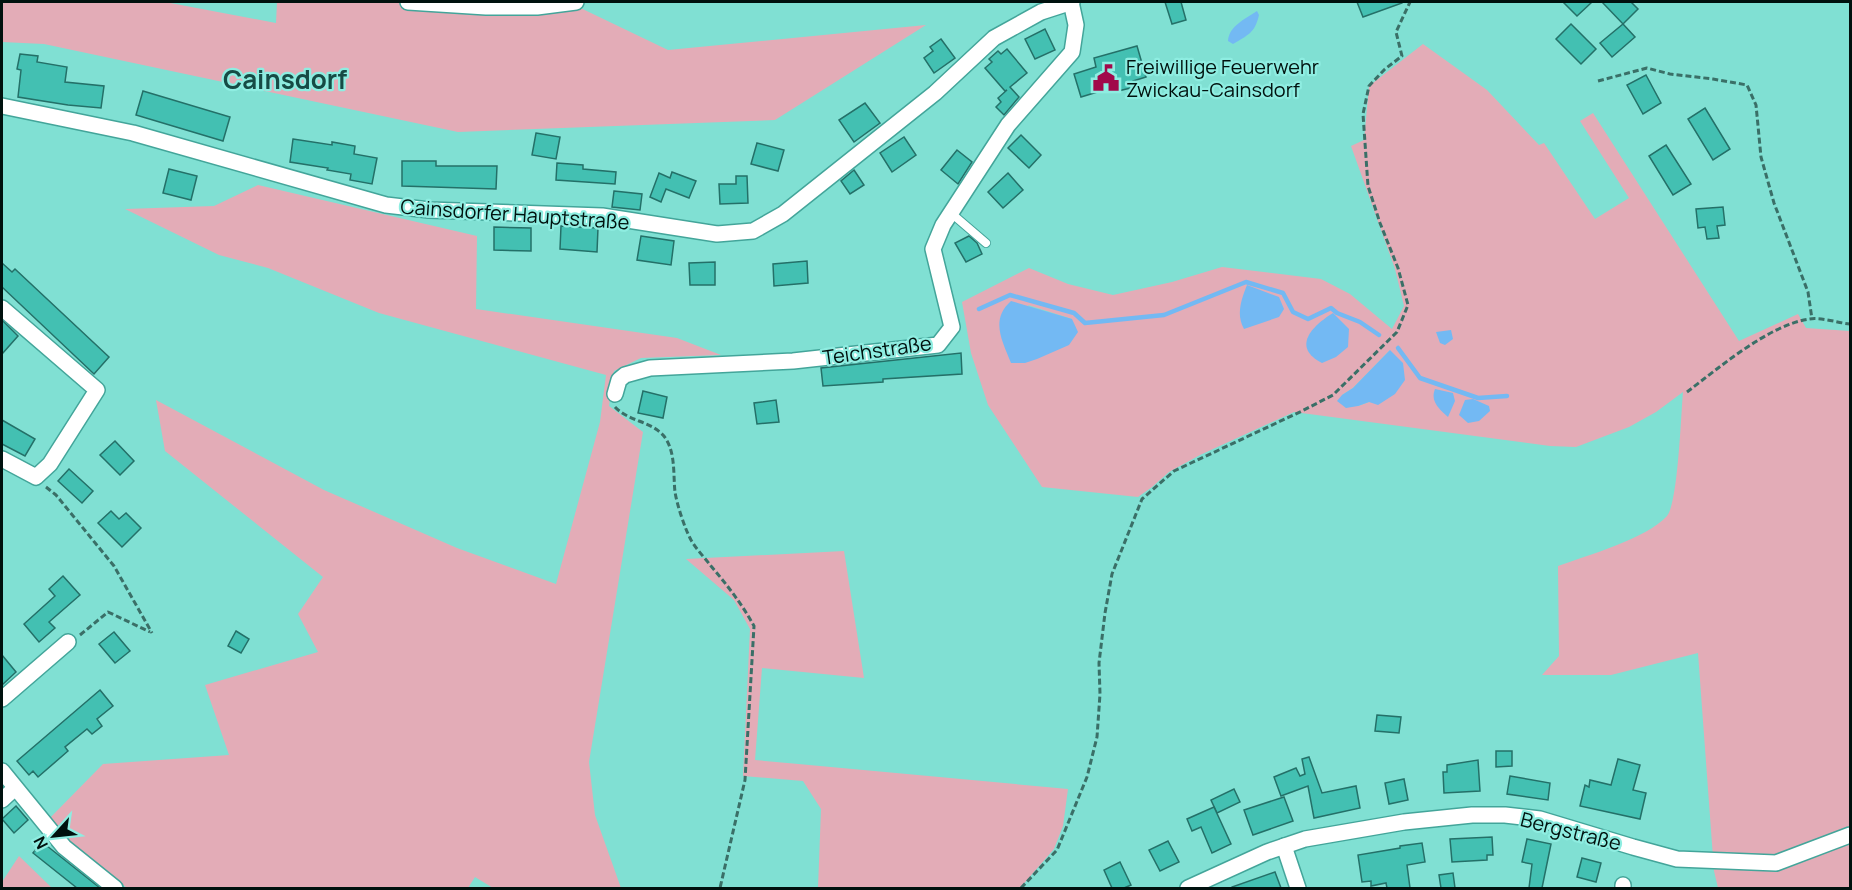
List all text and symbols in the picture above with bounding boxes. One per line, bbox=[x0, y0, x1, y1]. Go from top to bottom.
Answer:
place label: Freiwillige Feuerwehr Zwickau-Cainsdorf bbox=[1126, 53, 1319, 103]
district label: Cainsdorf bbox=[223, 61, 347, 97]
public building icon: Freiwillige Feuerwehr Zwickau-Cainsdorf bbox=[1091, 63, 1121, 93]
street label: Cainsdorfer Hauptstraße bbox=[400, 193, 630, 235]
street label: Teichstraße bbox=[821, 329, 933, 371]
street label: Bergstraße bbox=[1518, 805, 1624, 857]
north arrow bbox=[24, 806, 84, 866]
text: N bbox=[28, 833, 53, 853]

